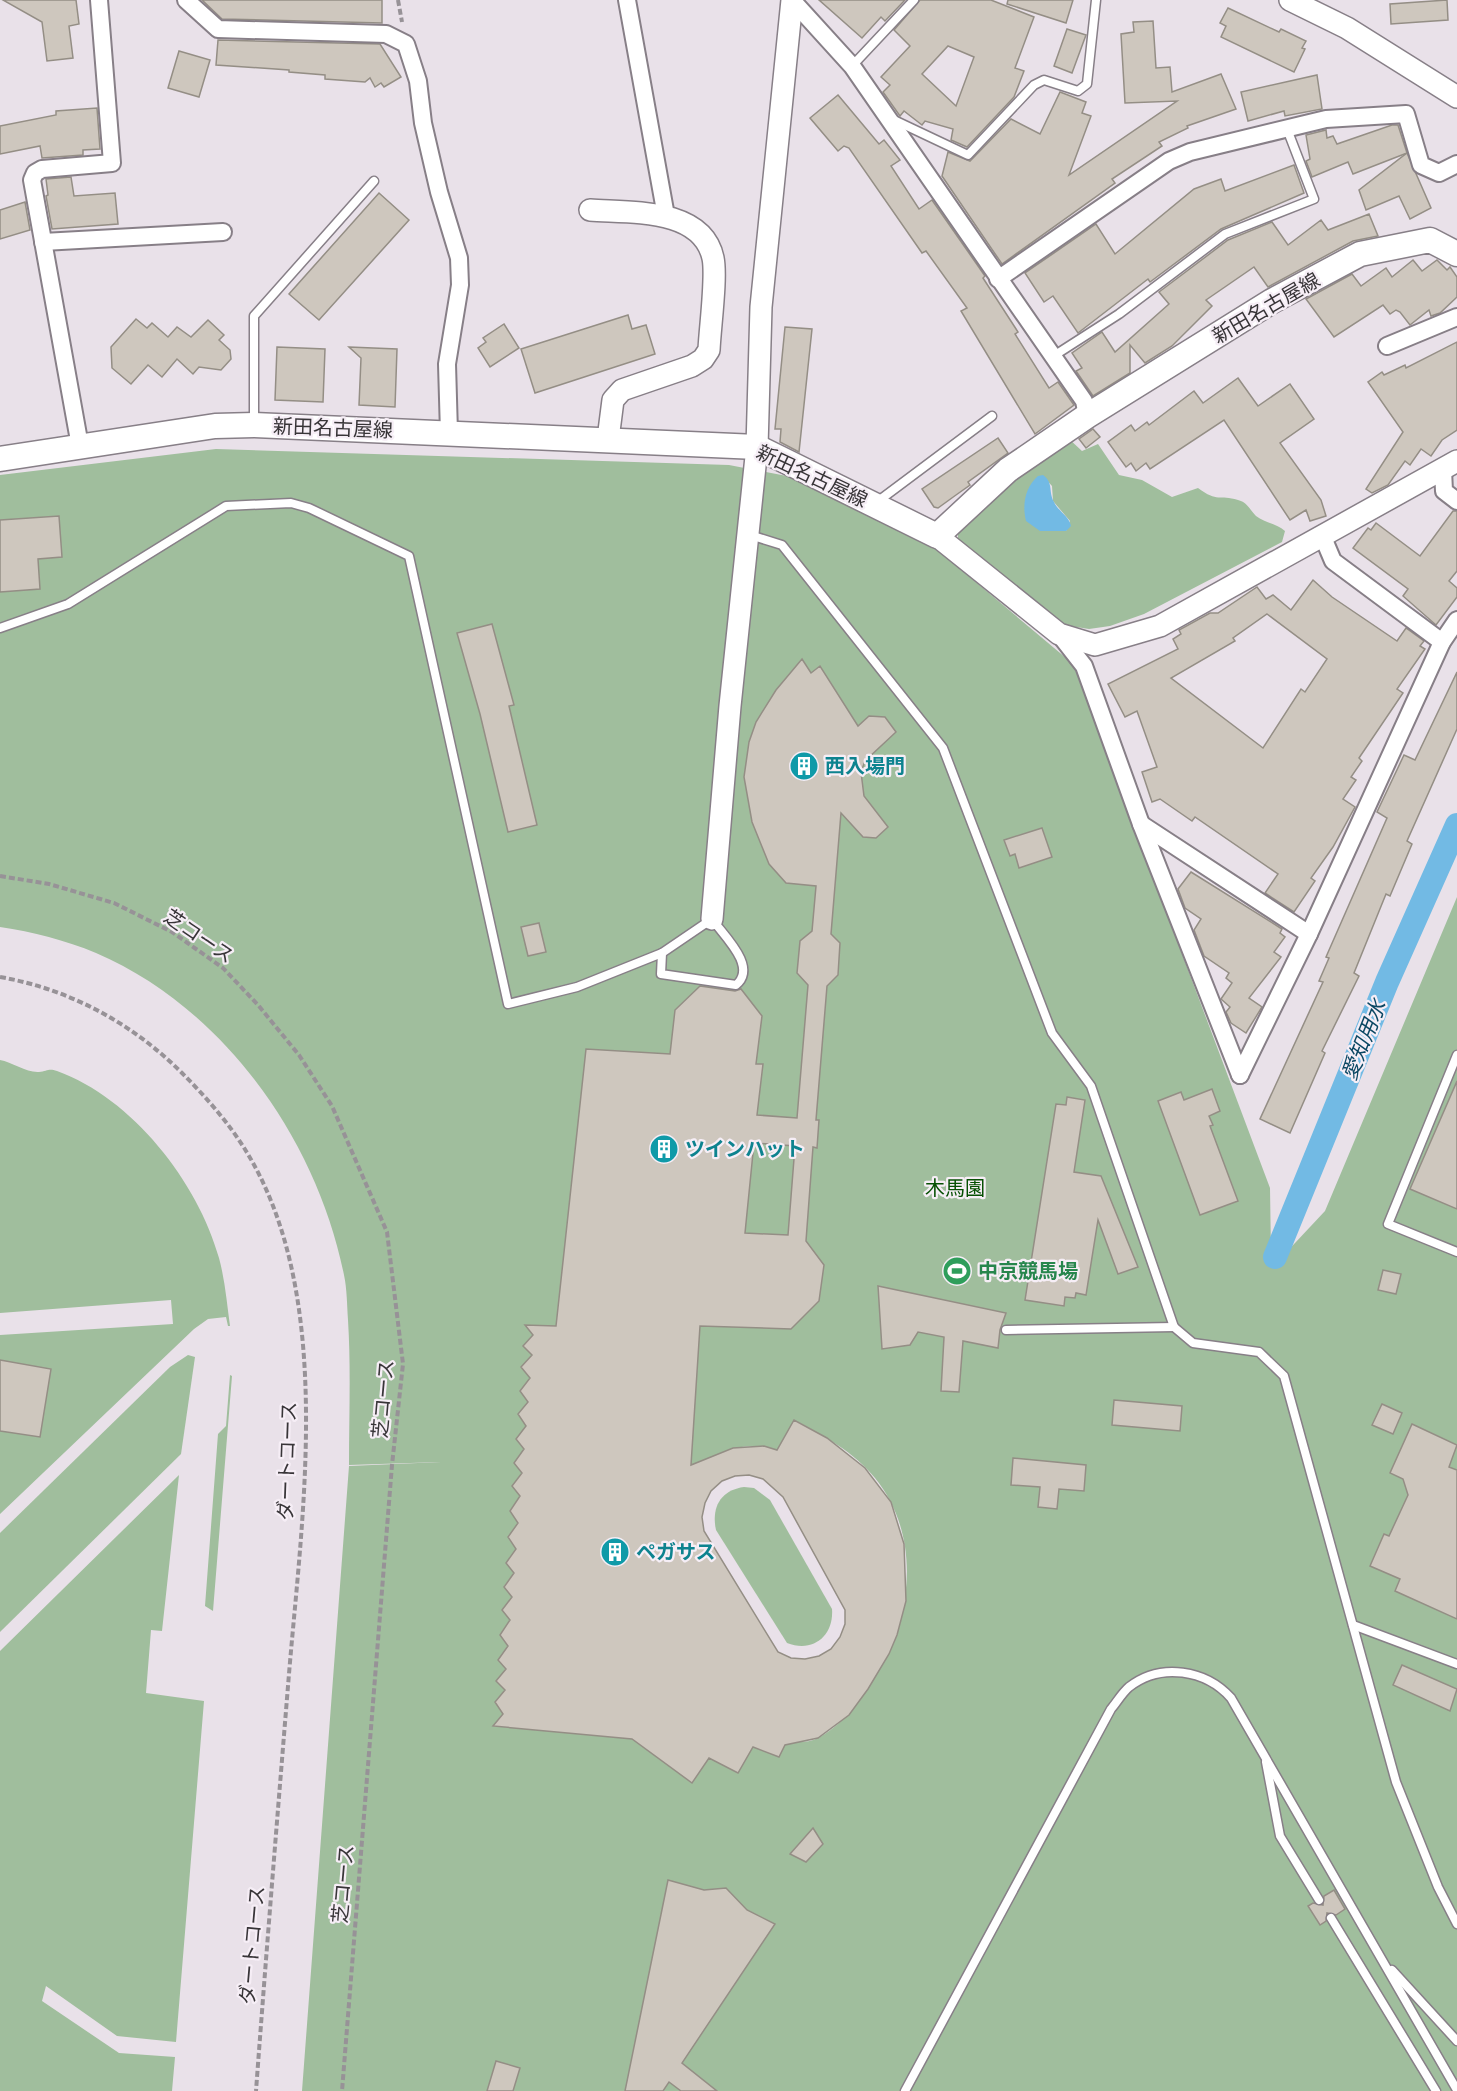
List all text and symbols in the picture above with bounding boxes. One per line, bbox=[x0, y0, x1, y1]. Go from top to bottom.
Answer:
street label: 新田名古屋線 bbox=[1208, 268, 1324, 348]
street label: 新田名古屋線 bbox=[273, 414, 393, 442]
street label: 新田名古屋線 bbox=[753, 440, 871, 512]
building icon: 西入場門 bbox=[788, 750, 820, 782]
place label: 西入場門 bbox=[825, 754, 905, 778]
street label: 芝コース bbox=[160, 904, 238, 968]
water label: 愛知用水 bbox=[1336, 994, 1393, 1084]
building icon: ツインハット bbox=[648, 1133, 680, 1165]
place label: ツインハット bbox=[685, 1137, 805, 1161]
park label: 木馬園 bbox=[925, 1176, 985, 1200]
sports icon: 中京競馬場 bbox=[941, 1255, 973, 1287]
place label: 中京競馬場 bbox=[978, 1259, 1078, 1283]
street label: 芝コース bbox=[368, 1359, 398, 1439]
street label: ダートコース bbox=[273, 1401, 301, 1521]
building icon: ペガサス bbox=[599, 1536, 631, 1568]
place label: ペガサス bbox=[636, 1540, 716, 1564]
street label: 芝コース bbox=[328, 1844, 358, 1924]
street label: ダートコース bbox=[235, 1885, 269, 2005]

